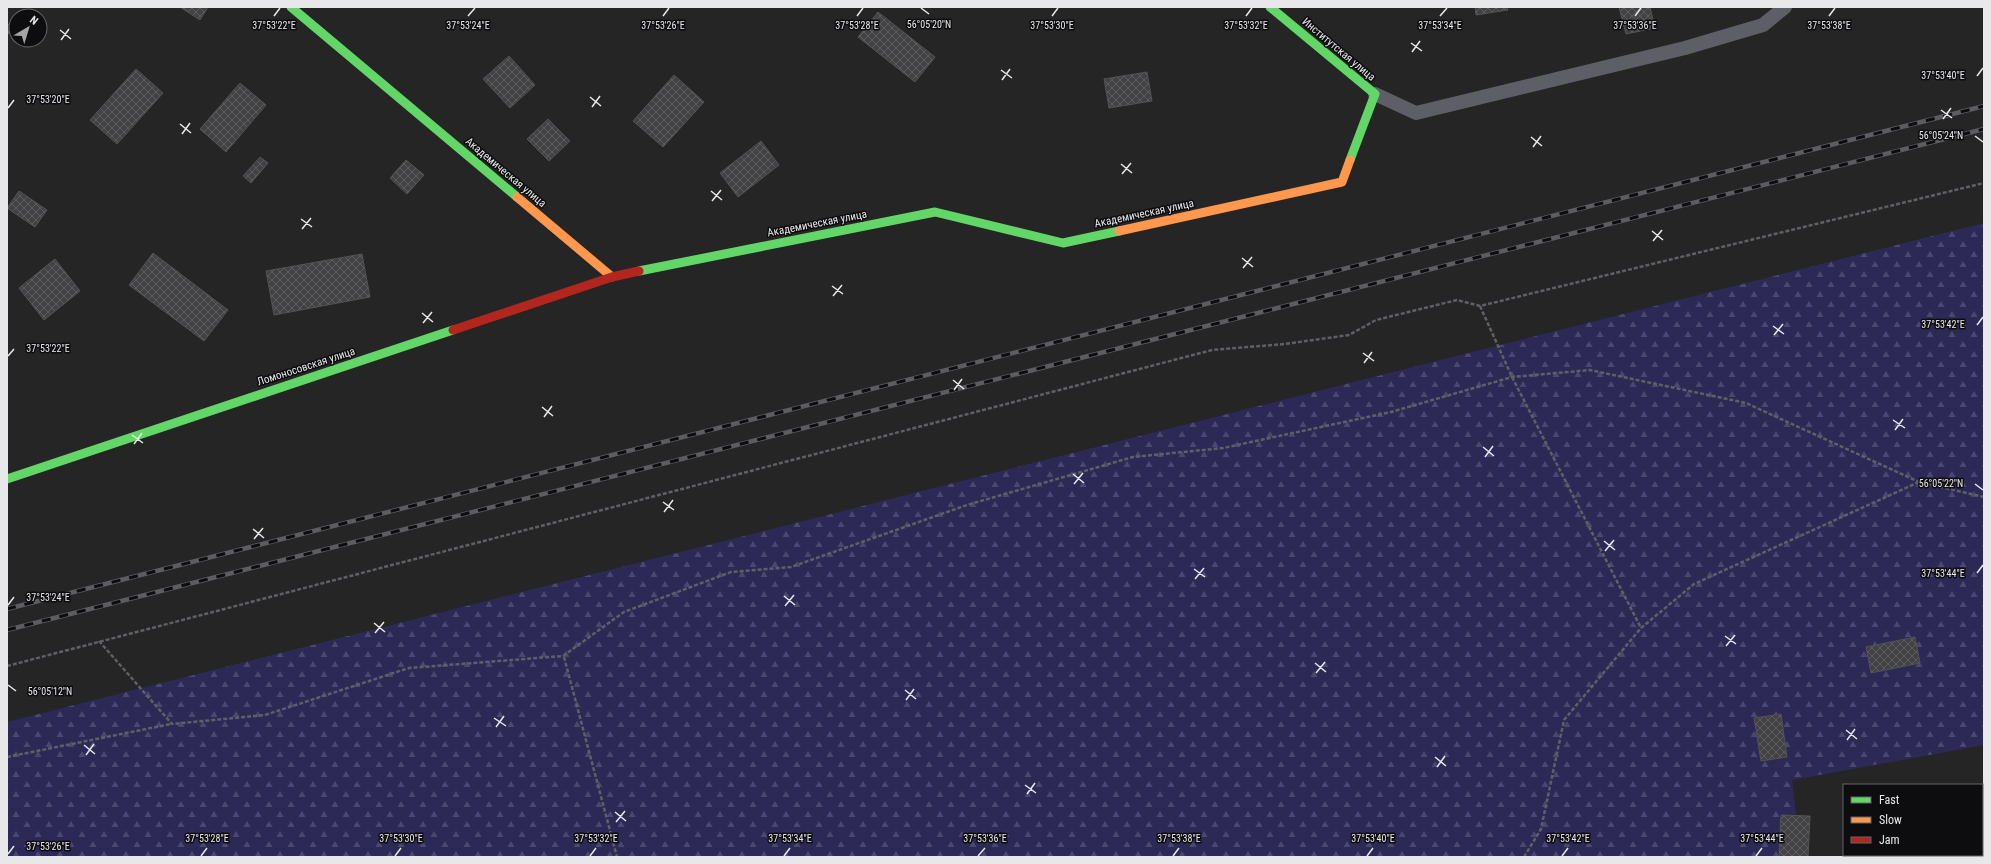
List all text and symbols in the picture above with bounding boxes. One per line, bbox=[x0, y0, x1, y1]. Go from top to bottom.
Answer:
north arrow bbox=[8, 8, 48, 48]
text: N bbox=[27, 13, 41, 28]
street label: Институтская улица bbox=[1299, 15, 1378, 84]
text: 56°05'20"N bbox=[907, 19, 951, 30]
text: 37°53'22"E bbox=[252, 20, 296, 31]
text: 37°53'24"E bbox=[446, 20, 490, 31]
text: 37°53'26"E bbox=[641, 20, 685, 31]
text: 37°53'28"E bbox=[835, 20, 879, 31]
text: 37°53'30"E bbox=[1030, 20, 1074, 31]
text: 37°53'32"E bbox=[1224, 20, 1268, 31]
text: 37°53'34"E bbox=[1418, 20, 1462, 31]
text: 37°53'36"E bbox=[1613, 20, 1657, 31]
text: 37°53'38"E bbox=[1807, 20, 1851, 31]
text: 37°53'40"E bbox=[1921, 70, 1965, 81]
text: 37°53'20"E bbox=[26, 94, 70, 105]
text: 56°05'24"N bbox=[1919, 130, 1963, 141]
street label: Академическая улица bbox=[463, 135, 549, 210]
street label: Академическая улица bbox=[1093, 197, 1195, 230]
street label: Академическая улица bbox=[766, 207, 868, 240]
text: 37°53'42"E bbox=[1921, 319, 1965, 330]
text: 37°53'22"E bbox=[26, 343, 70, 354]
street label: Ломоносовская улица bbox=[256, 344, 357, 388]
text: 56°05'22"N bbox=[1919, 478, 1963, 489]
text: 37°53'44"E bbox=[1921, 568, 1965, 579]
text: 37°53'24"E bbox=[26, 592, 70, 603]
text: 56°05'12"N bbox=[28, 686, 72, 697]
legend bbox=[1843, 784, 1983, 856]
text: Fast bbox=[1879, 793, 1900, 807]
text: Slow bbox=[1879, 813, 1902, 827]
text: 37°53'28"E bbox=[185, 833, 229, 844]
text: 37°53'30"E bbox=[379, 833, 423, 844]
text: 37°53'32"E bbox=[574, 833, 618, 844]
text: 37°53'34"E bbox=[768, 833, 812, 844]
text: 37°53'36"E bbox=[963, 833, 1007, 844]
text: 37°53'38"E bbox=[1157, 833, 1201, 844]
text: 37°53'40"E bbox=[1351, 833, 1395, 844]
text: 37°53'42"E bbox=[1546, 833, 1590, 844]
text: 37°53'44"E bbox=[1740, 833, 1784, 844]
text: Jam bbox=[1879, 833, 1900, 847]
text: 37°53'26"E bbox=[26, 841, 70, 852]

